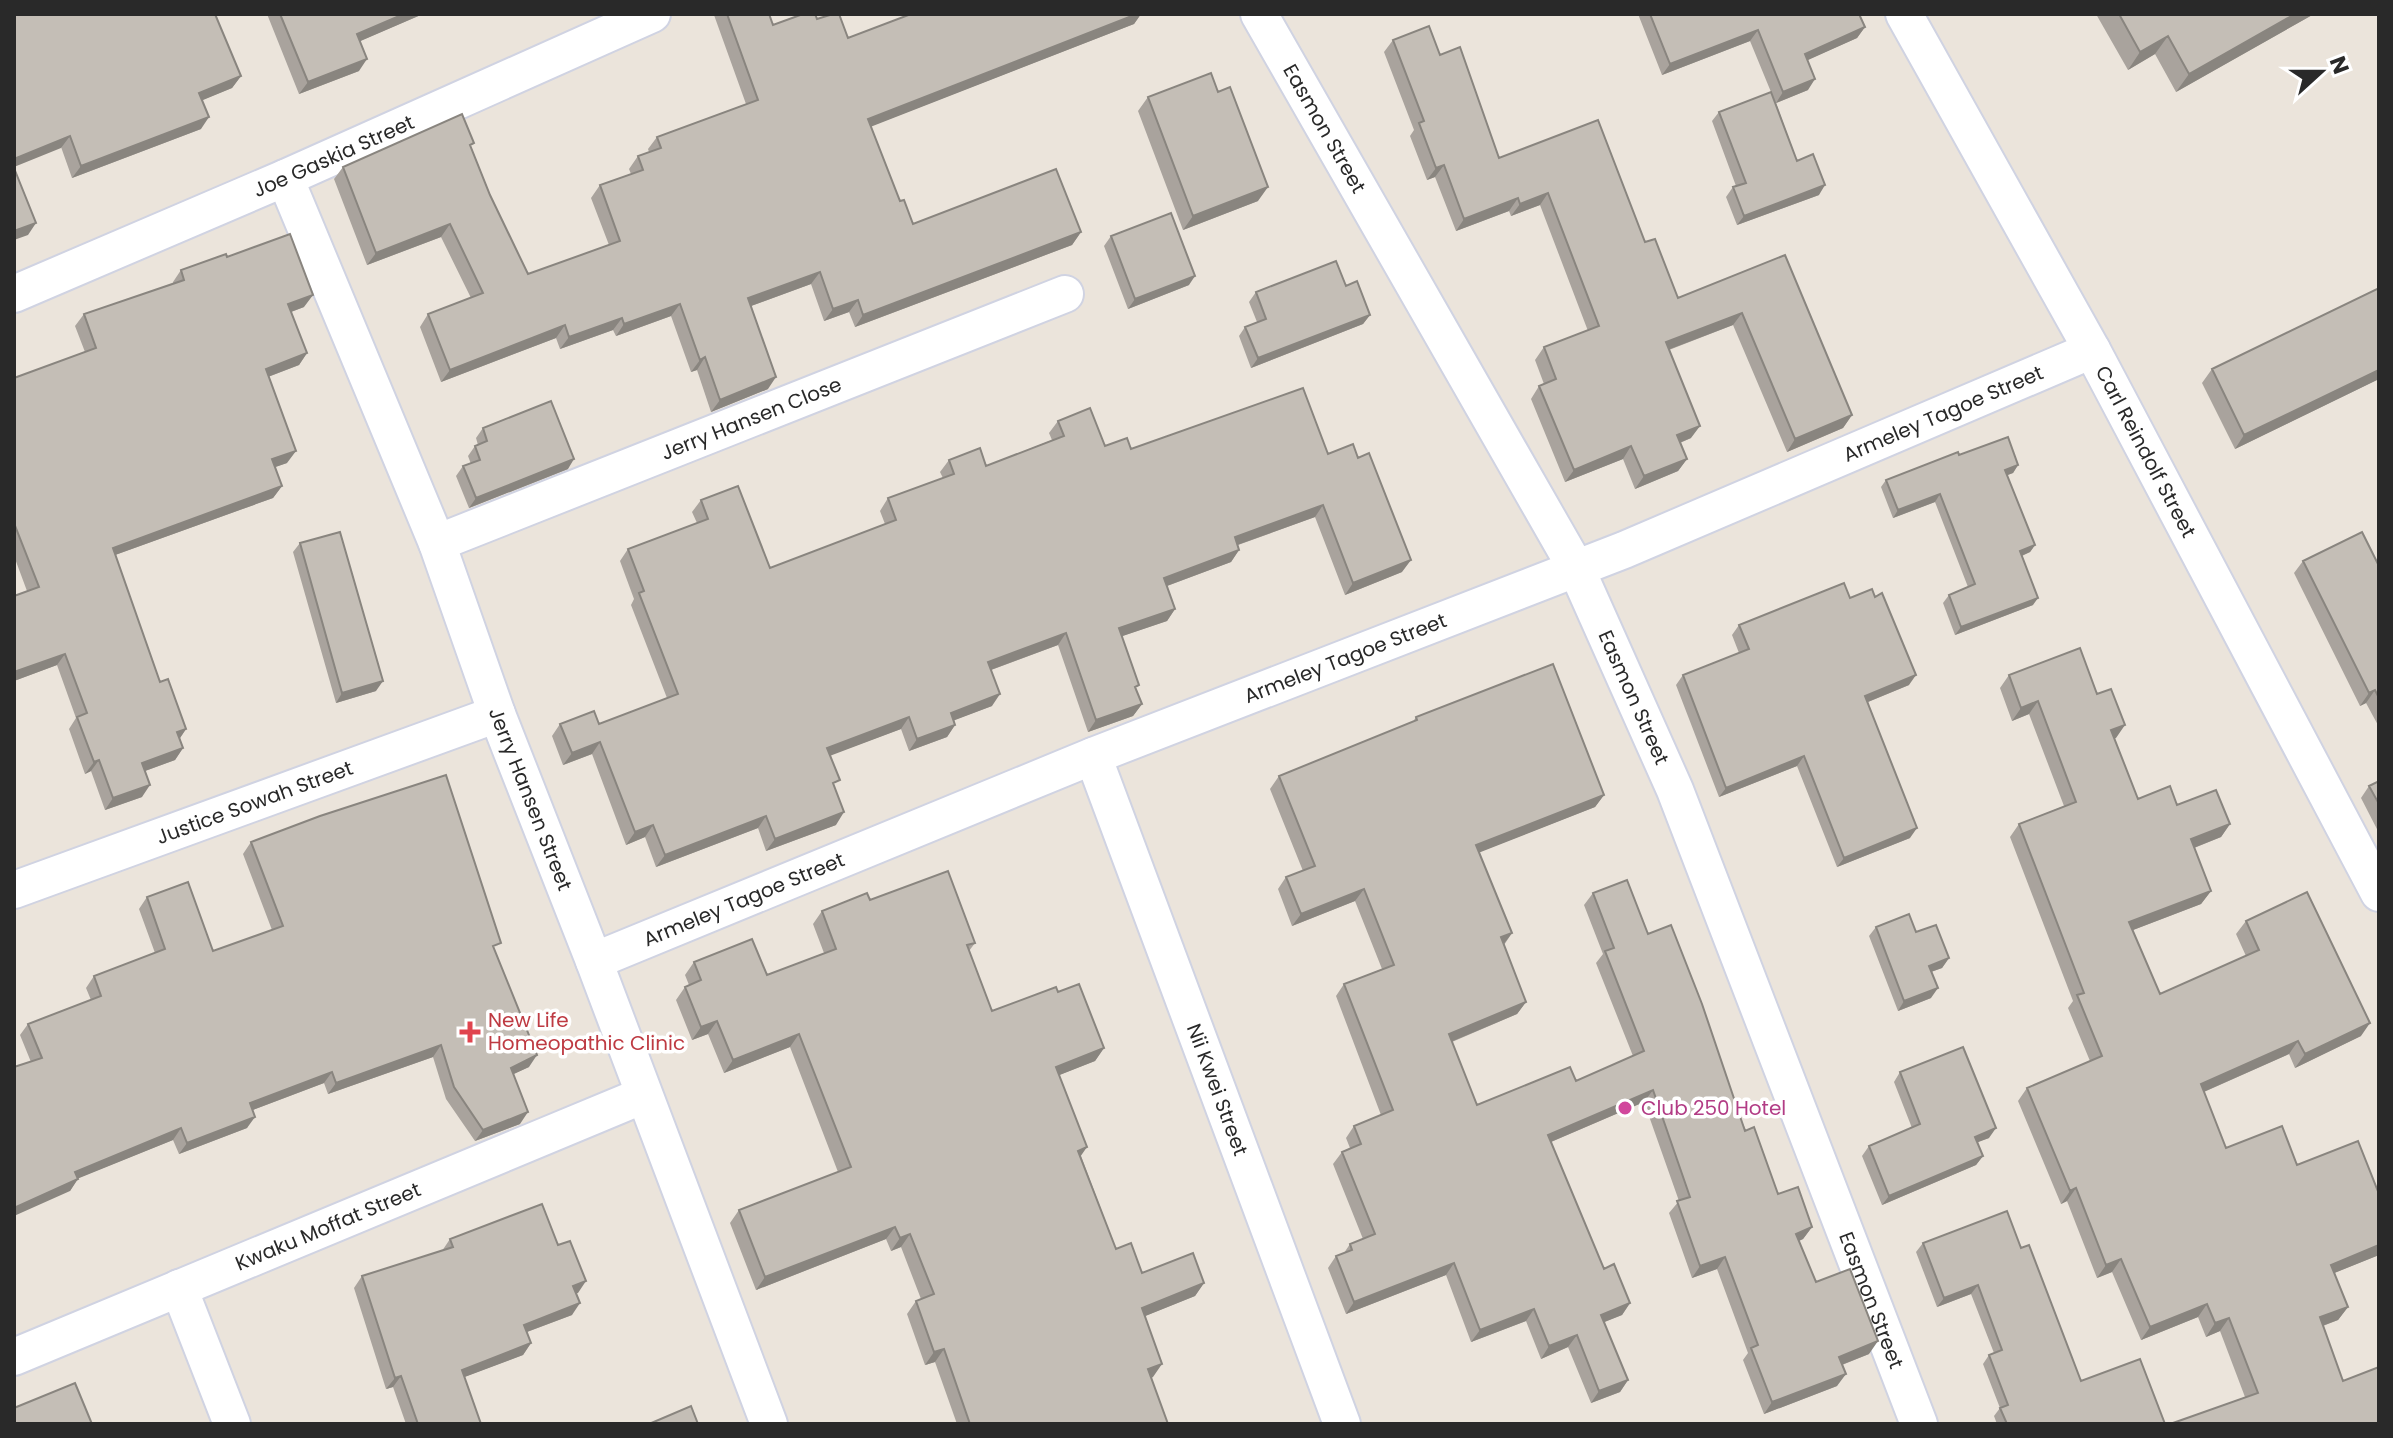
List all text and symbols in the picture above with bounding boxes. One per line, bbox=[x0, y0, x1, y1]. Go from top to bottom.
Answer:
north arrow bbox=[2281, 32, 2361, 112]
text: N bbox=[2322, 52, 2357, 78]
street label: Easmon Street bbox=[1277, 59, 1373, 198]
street label: Joe Gaskia Street bbox=[249, 108, 418, 204]
street label: Armeley Tagoe Street bbox=[1839, 359, 2047, 469]
street label: Carl Reindolf Street bbox=[2089, 361, 2203, 543]
street label: Jerry Hansen Close bbox=[657, 370, 846, 467]
street label: Armeley Tagoe Street bbox=[1240, 606, 1450, 710]
street label: Easmon Street bbox=[1592, 626, 1676, 769]
street label: Jerry Hansen Street bbox=[482, 704, 579, 895]
street label: Justice Sowah Street bbox=[152, 754, 357, 851]
street label: Armeley Tagoe Street bbox=[639, 846, 849, 953]
place label: New Life Homeopathic Clinic bbox=[488, 1006, 685, 1057]
street label: Nii Kwei Street bbox=[1180, 1020, 1255, 1160]
marker: New Life Homeopathic Clinic bbox=[459, 1021, 481, 1043]
place label: Club 250 Hotel bbox=[1641, 1094, 1786, 1122]
marker: Club 250 Hotel bbox=[1616, 1099, 1634, 1117]
street label: Kwaku Moffat Street bbox=[231, 1175, 425, 1277]
street label: Easmon Street bbox=[1832, 1228, 1910, 1373]

